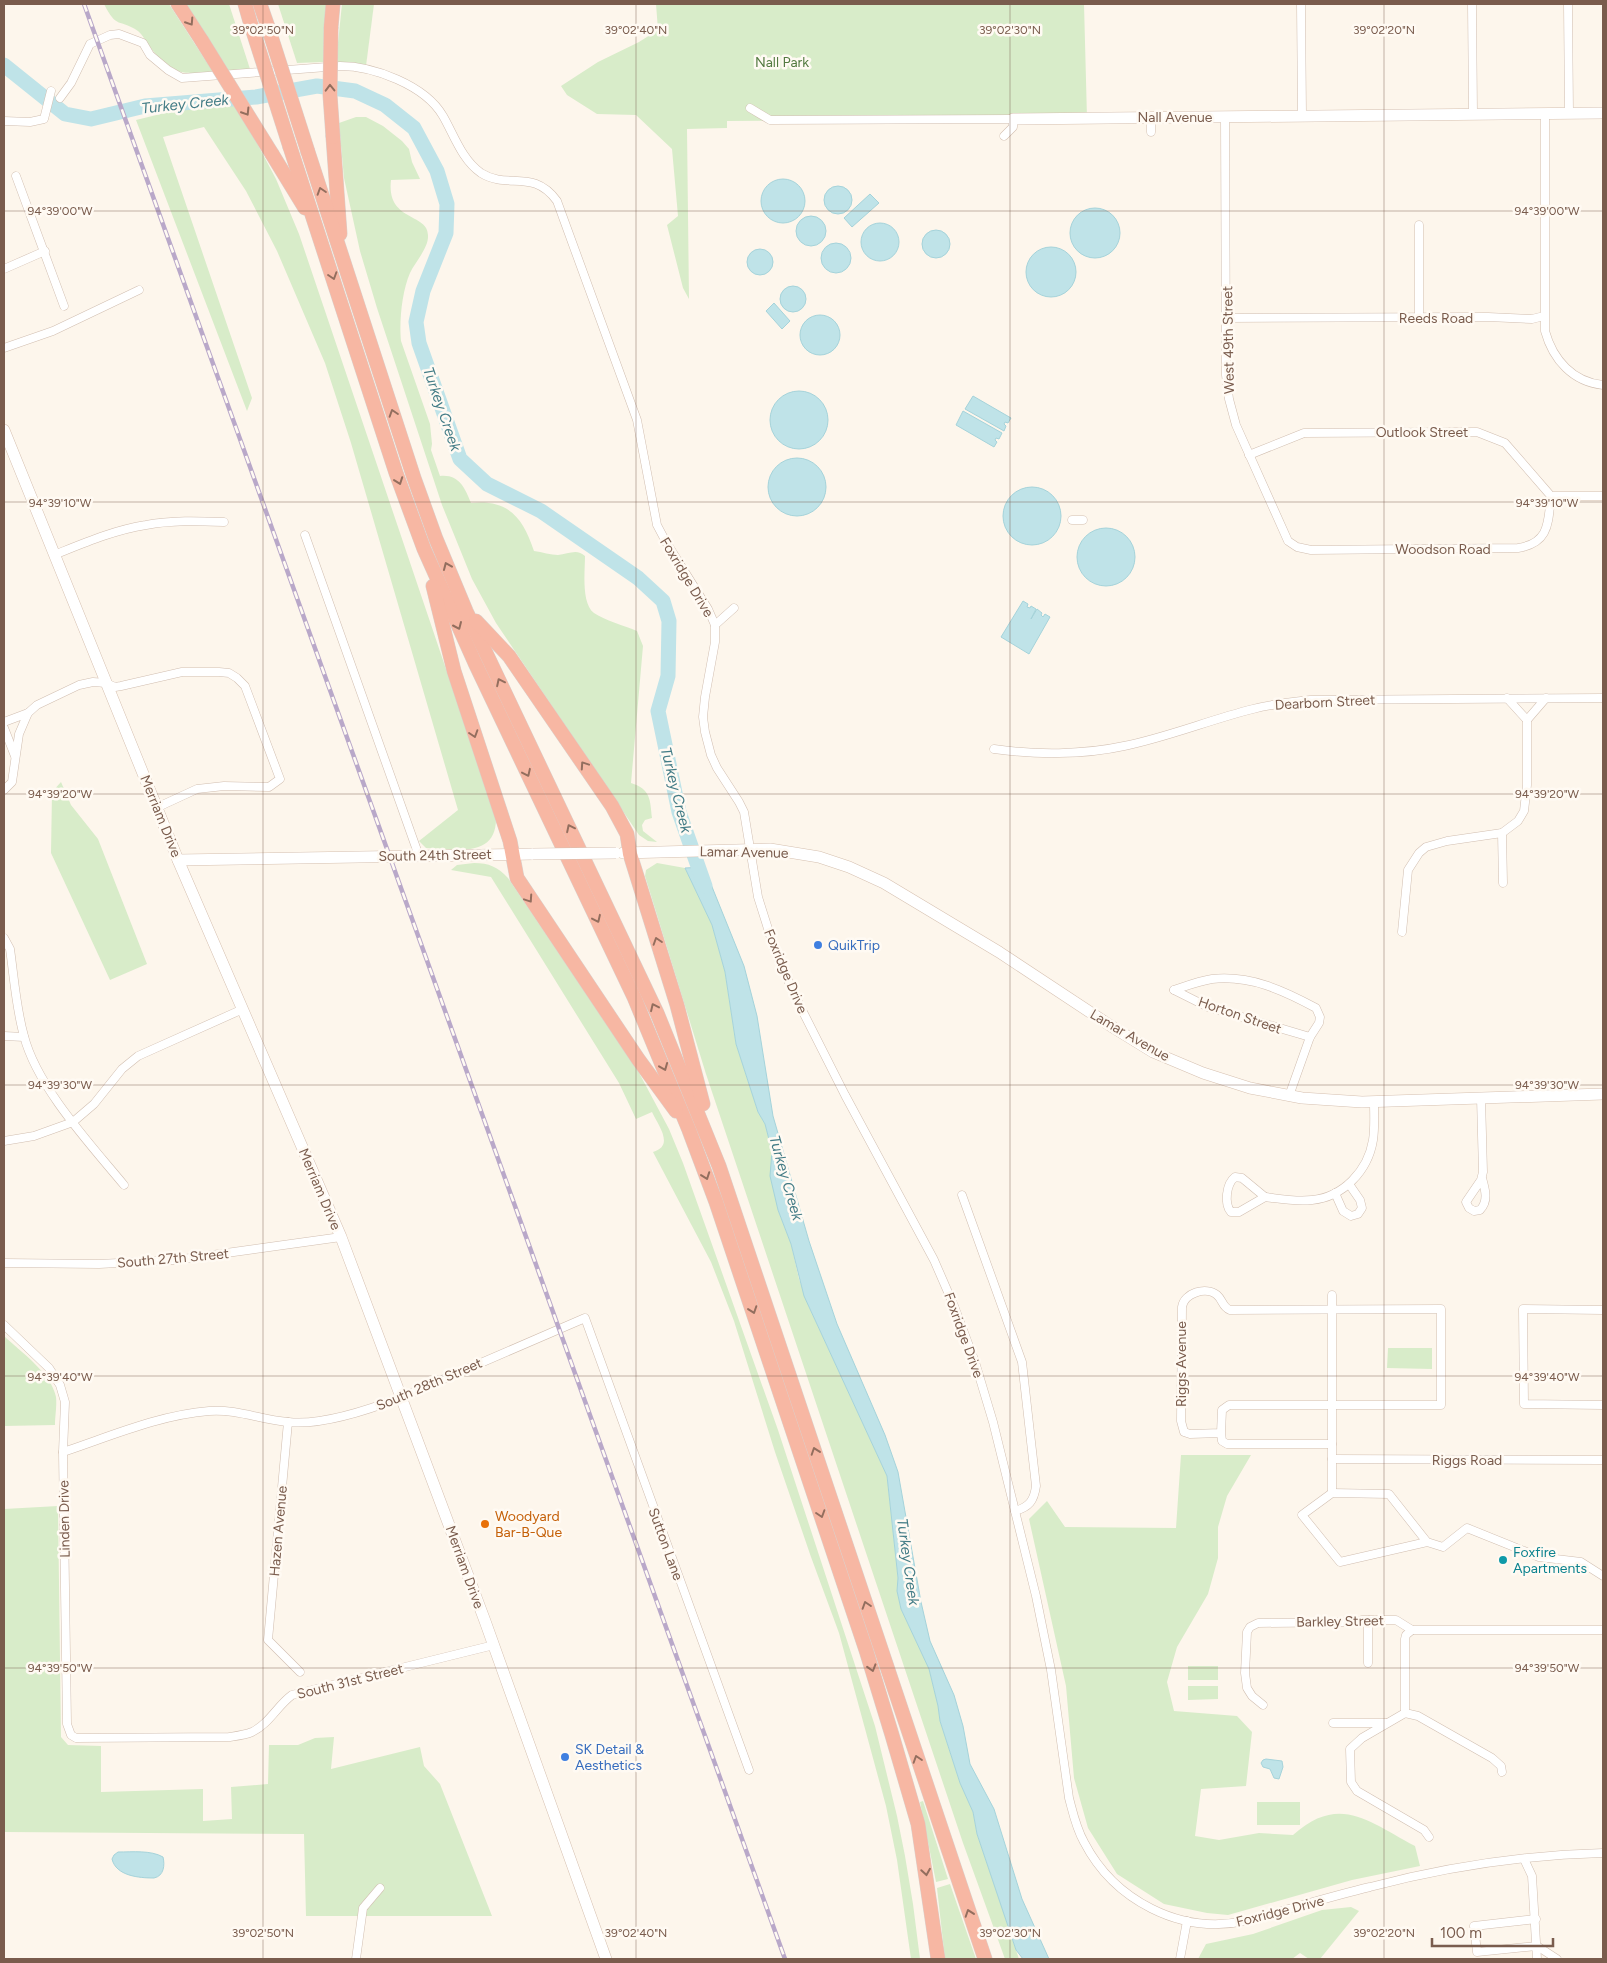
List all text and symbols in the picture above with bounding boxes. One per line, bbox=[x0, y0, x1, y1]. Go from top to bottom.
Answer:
one-way arrow bbox=[184, 17, 193, 26]
text: 39°02'50"N bbox=[232, 23, 294, 37]
text: 39°02'40"N bbox=[605, 23, 667, 37]
text: 39°02'30"N bbox=[979, 23, 1041, 37]
text: 39°02'20"N bbox=[1353, 23, 1415, 37]
park label: Nall Park bbox=[755, 54, 809, 71]
one-way arrow bbox=[325, 84, 335, 92]
water label: Turkey Creek bbox=[141, 90, 230, 118]
one-way arrow bbox=[240, 106, 249, 115]
street label: Nall Avenue bbox=[1138, 109, 1213, 126]
one-way arrow bbox=[317, 188, 327, 196]
text: 94°39'00"W bbox=[27, 204, 93, 218]
text: 94°39'00"W bbox=[1514, 204, 1580, 218]
one-way arrow bbox=[327, 272, 337, 280]
street label: West 49th Street bbox=[1219, 286, 1238, 394]
street label: Reeds Road bbox=[1399, 310, 1473, 327]
water label: Turkey Creek bbox=[419, 365, 465, 454]
one-way arrow bbox=[388, 409, 398, 417]
street label: Outlook Street bbox=[1376, 424, 1468, 441]
one-way arrow bbox=[393, 476, 403, 485]
text: 94°39'10"W bbox=[29, 496, 92, 510]
text: 94°39'10"W bbox=[1516, 496, 1579, 510]
street label: Foxridge Drive bbox=[656, 534, 717, 621]
street label: Woodson Road bbox=[1395, 541, 1491, 558]
one-way arrow bbox=[443, 562, 453, 570]
one-way arrow bbox=[452, 620, 462, 629]
one-way arrow bbox=[496, 678, 506, 687]
street label: Dearborn Street bbox=[1274, 691, 1376, 714]
one-way arrow bbox=[469, 729, 479, 738]
water label: Turkey Creek bbox=[657, 745, 695, 835]
one-way arrow bbox=[581, 761, 590, 771]
one-way arrow bbox=[521, 767, 531, 776]
street label: Merriam Drive bbox=[136, 773, 185, 860]
text: 94°39'20"W bbox=[28, 787, 93, 801]
text: 94°39'20"W bbox=[1515, 787, 1580, 801]
one-way arrow bbox=[566, 824, 576, 833]
street label: Lamar Avenue bbox=[699, 843, 789, 862]
street label: South 24th Street bbox=[378, 846, 492, 865]
one-way arrow bbox=[523, 893, 532, 902]
one-way arrow bbox=[591, 914, 601, 923]
street label: Foxridge Drive bbox=[760, 926, 811, 1016]
place label: QuikTrip bbox=[828, 937, 880, 954]
one-way arrow bbox=[652, 938, 662, 946]
marker: QuikTrip bbox=[812, 939, 824, 951]
street label: Horton Street bbox=[1196, 993, 1284, 1038]
one-way arrow bbox=[650, 1003, 660, 1012]
street label: Lamar Avenue bbox=[1087, 1006, 1173, 1065]
one-way arrow bbox=[657, 1062, 668, 1071]
text: 94°39'30"W bbox=[28, 1078, 92, 1092]
text: 94°39'30"W bbox=[1515, 1078, 1579, 1092]
water label: Turkey Creek bbox=[765, 1133, 807, 1223]
street label: Merriam Drive bbox=[295, 1146, 345, 1233]
one-way arrow bbox=[700, 1171, 710, 1179]
street label: South 27th Street bbox=[116, 1245, 230, 1272]
street label: Foxridge Drive bbox=[940, 1290, 987, 1381]
one-way arrow bbox=[747, 1305, 757, 1313]
street label: Riggs Avenue bbox=[1173, 1321, 1190, 1407]
street label: South 28th Street bbox=[374, 1355, 485, 1414]
text: 94°39'40"W bbox=[28, 1370, 93, 1384]
text: 94°39'40"W bbox=[1515, 1370, 1580, 1384]
one-way arrow bbox=[811, 1447, 821, 1455]
street label: Riggs Road bbox=[1432, 1452, 1502, 1469]
street label: Linden Drive bbox=[55, 1480, 74, 1558]
street label: Hazen Avenue bbox=[266, 1485, 291, 1577]
street label: Sutton Lane bbox=[645, 1505, 687, 1583]
place label: Woodyard Bar-B-Que bbox=[495, 1508, 562, 1541]
one-way arrow bbox=[815, 1509, 825, 1517]
water label: Turkey Creek bbox=[893, 1517, 923, 1607]
marker: Woodyard Bar-B-Que bbox=[479, 1518, 491, 1530]
street label: Merriam Drive bbox=[442, 1523, 488, 1611]
place label: Foxfire Apartments bbox=[1513, 1544, 1587, 1577]
marker: Foxfire Apartments bbox=[1497, 1554, 1509, 1566]
one-way arrow bbox=[862, 1601, 872, 1610]
street label: Barkley Street bbox=[1296, 1612, 1384, 1631]
street label: South 31st Street bbox=[295, 1660, 405, 1703]
text: 94°39'50"W bbox=[28, 1661, 93, 1675]
text: 94°39'50"W bbox=[1515, 1661, 1580, 1675]
one-way arrow bbox=[866, 1663, 876, 1671]
place label: SK Detail & Aesthetics bbox=[575, 1741, 644, 1774]
marker: SK Detail & Aesthetics bbox=[559, 1751, 571, 1763]
one-way arrow bbox=[913, 1756, 923, 1764]
one-way arrow bbox=[920, 1868, 931, 1876]
street label: Foxridge Drive bbox=[1234, 1892, 1326, 1931]
one-way arrow bbox=[964, 1910, 974, 1918]
scale bar bbox=[1432, 1916, 1553, 1948]
text: 100 m bbox=[1440, 1924, 1482, 1942]
text: 39°02'50"N bbox=[232, 1926, 294, 1940]
text: 39°02'40"N bbox=[605, 1926, 667, 1940]
text: 39°02'30"N bbox=[979, 1926, 1041, 1940]
text: 39°02'20"N bbox=[1353, 1926, 1415, 1940]

